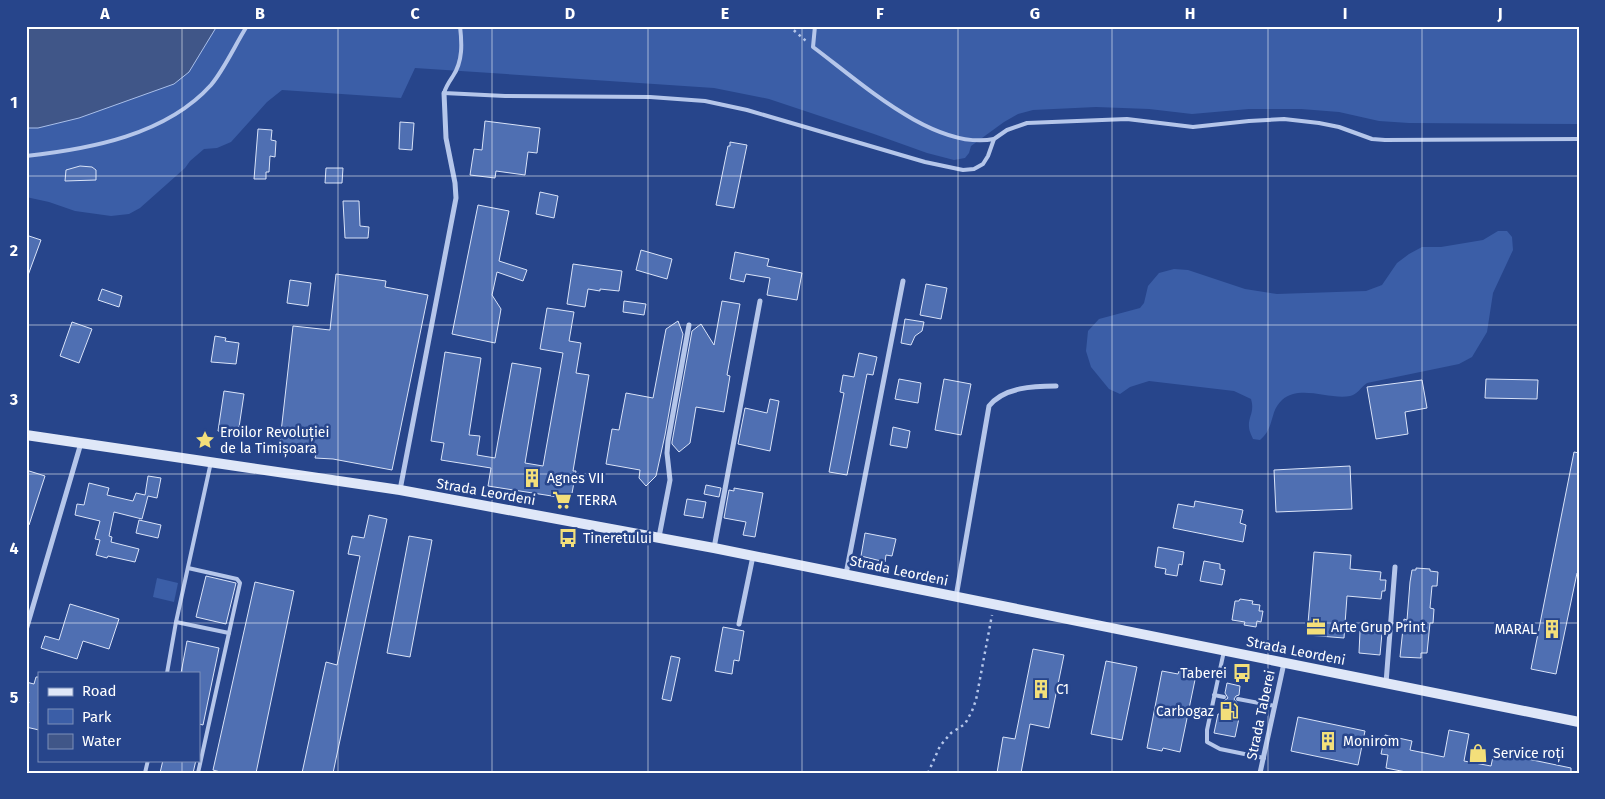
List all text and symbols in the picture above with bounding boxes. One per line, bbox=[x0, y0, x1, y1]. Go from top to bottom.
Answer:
text: A bbox=[99, 4, 110, 23]
text: B bbox=[255, 4, 265, 23]
text: C bbox=[410, 4, 420, 23]
text: D bbox=[565, 4, 575, 23]
text: E bbox=[721, 4, 729, 23]
text: F bbox=[876, 4, 884, 23]
text: G bbox=[1030, 4, 1040, 23]
text: H bbox=[1185, 4, 1195, 23]
text: I bbox=[1343, 4, 1347, 23]
text: J bbox=[1496, 4, 1503, 23]
text: 1 bbox=[10, 93, 18, 112]
text: 2 bbox=[10, 241, 18, 260]
text: 3 bbox=[9, 390, 18, 409]
place label: Eroilor Revoluției de la Timișoara bbox=[220, 424, 329, 458]
place icon: Eroilor Revoluției de la Timișoara bbox=[194, 429, 216, 451]
building icon: Agnes VII bbox=[521, 467, 543, 489]
place label: Agnes VII bbox=[547, 470, 604, 487]
street label: Strada Leordeni bbox=[435, 475, 537, 509]
supermarket icon: TERRA bbox=[551, 489, 573, 511]
place label: TERRA bbox=[577, 492, 617, 509]
bus stop icon: Tineretului bbox=[557, 527, 579, 549]
place label: Tineretului bbox=[583, 530, 652, 547]
text: 4 bbox=[9, 539, 19, 558]
street label: Strada Leordeni bbox=[848, 552, 950, 590]
office icon: Arte Grup Print bbox=[1305, 616, 1327, 638]
building icon: MARAL bbox=[1541, 618, 1563, 640]
place label: Arte Grup Print bbox=[1331, 619, 1426, 636]
place label: MARAL bbox=[1495, 621, 1537, 638]
street label: Strada Leordeni bbox=[1245, 633, 1347, 669]
bus stop icon: Taberei bbox=[1231, 662, 1253, 684]
place label: Taberei bbox=[1180, 665, 1227, 682]
street label: Strada Taberei bbox=[1243, 668, 1279, 762]
legend bbox=[38, 672, 200, 762]
building icon: C1 bbox=[1030, 678, 1052, 700]
place label: C1 bbox=[1056, 681, 1069, 698]
text: Road bbox=[82, 682, 117, 700]
text: 5 bbox=[10, 688, 19, 707]
fuel station icon: Carbogaz bbox=[1218, 700, 1240, 722]
place label: Carbogaz bbox=[1156, 703, 1214, 720]
text: Park bbox=[82, 708, 112, 726]
building icon: Monirom bbox=[1317, 730, 1339, 752]
text: Water bbox=[82, 732, 121, 750]
place label: Monirom bbox=[1343, 733, 1399, 750]
shop icon: Service roți bbox=[1467, 742, 1489, 764]
place label: Service roți bbox=[1493, 745, 1564, 763]

